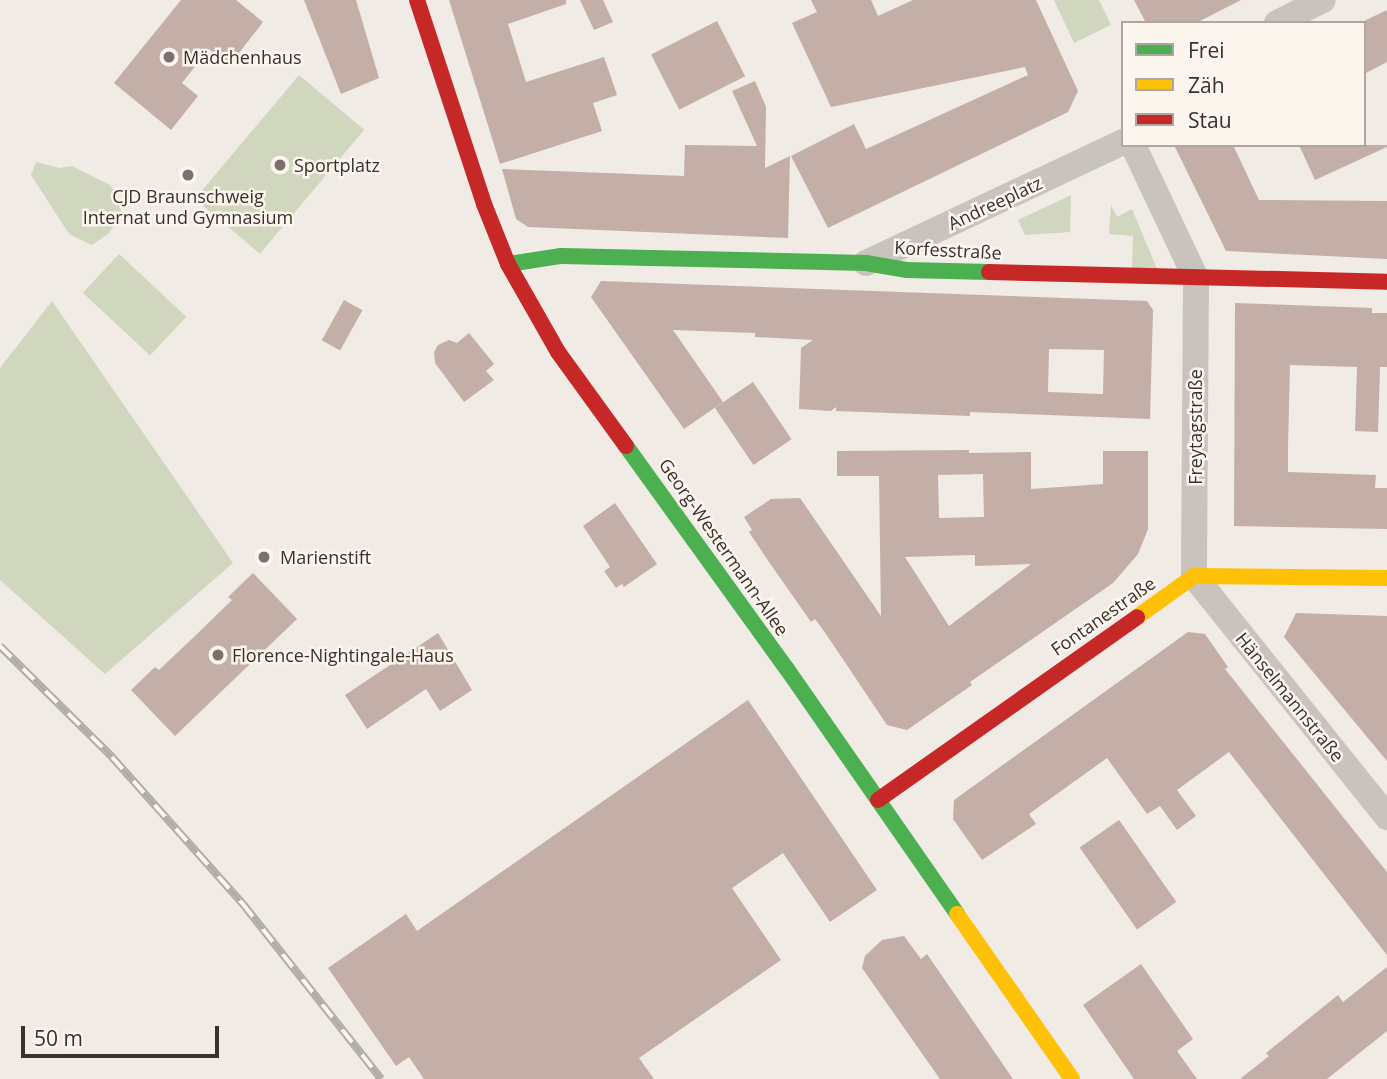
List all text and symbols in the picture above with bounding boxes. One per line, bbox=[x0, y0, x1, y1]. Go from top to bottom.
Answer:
legend bbox=[1121, 21, 1366, 147]
text: Frei bbox=[1188, 36, 1225, 64]
place label: Mädchenhaus bbox=[183, 46, 302, 68]
marker: Mädchenhaus bbox=[161, 49, 177, 65]
text: Zäh bbox=[1188, 71, 1225, 99]
text: Stau bbox=[1188, 106, 1232, 134]
place label: Sportplatz bbox=[294, 154, 380, 176]
marker: Sportplatz bbox=[272, 157, 288, 173]
marker: CJD Braunschweig Internat und Gymnasium bbox=[180, 167, 196, 183]
street label: Andreeplatz bbox=[944, 172, 1046, 234]
place label: CJD Braunschweig Internat und Gymnasium bbox=[83, 186, 293, 228]
street label: Korfesstraße bbox=[894, 236, 1002, 264]
street label: Freytagstraße bbox=[1184, 369, 1206, 485]
street label: Georg-Westermann-Allee bbox=[655, 454, 793, 640]
place label: Marienstift bbox=[280, 546, 371, 568]
marker: Marienstift bbox=[254, 547, 274, 567]
street label: Fontanestraße bbox=[1047, 572, 1159, 660]
street label: Hänselmannstraße bbox=[1231, 628, 1349, 766]
place label: Florence-Nightingale-Haus bbox=[232, 644, 454, 666]
marker: Florence-Nightingale-Haus bbox=[210, 647, 226, 663]
scale bar bbox=[24, 1012, 222, 1056]
text: 50 m bbox=[34, 1024, 83, 1052]

